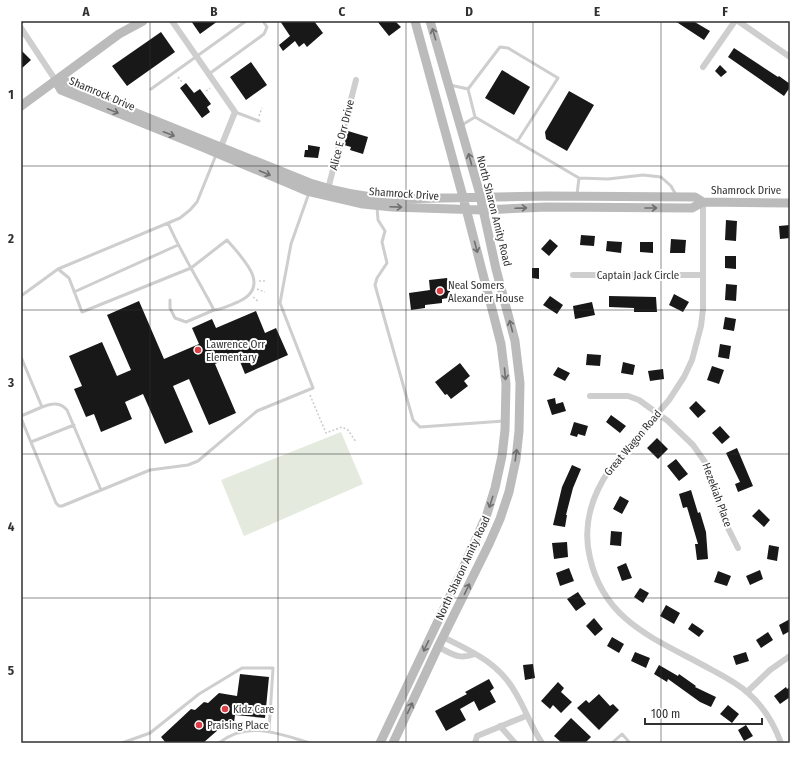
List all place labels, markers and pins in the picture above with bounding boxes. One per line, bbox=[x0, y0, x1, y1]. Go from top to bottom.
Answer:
place label: Neal Somers Alexander House bbox=[448, 279, 524, 305]
marker: Neal Somers Alexander House bbox=[435, 286, 445, 296]
place label: Lawrence Orr Elementary bbox=[206, 338, 265, 364]
marker: Lawrence Orr Elementary bbox=[193, 345, 203, 355]
place label: Kidz Care bbox=[233, 703, 274, 716]
marker: Kidz Care bbox=[220, 704, 230, 714]
place label: Praising Place bbox=[207, 719, 269, 732]
marker: Praising Place bbox=[194, 720, 204, 730]

